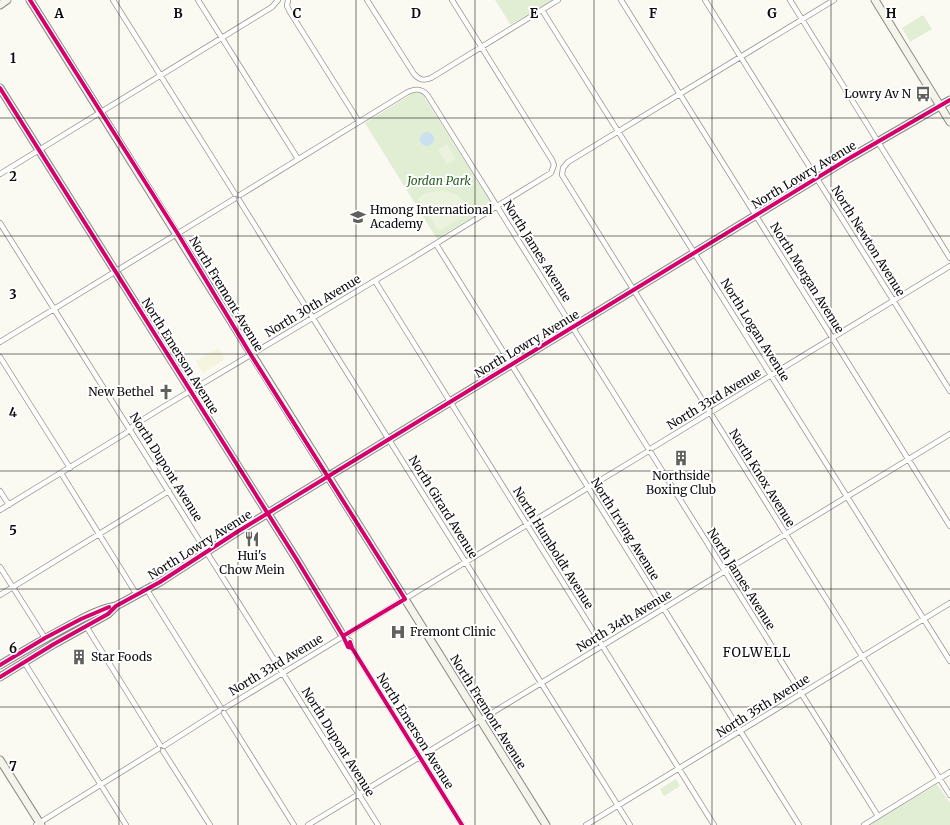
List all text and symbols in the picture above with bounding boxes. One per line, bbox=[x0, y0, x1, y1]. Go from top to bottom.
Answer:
text: A bbox=[53, 5, 64, 22]
text: B bbox=[173, 5, 183, 22]
text: C bbox=[293, 5, 302, 22]
text: D bbox=[411, 5, 421, 22]
text: E bbox=[530, 5, 539, 22]
text: F bbox=[649, 5, 657, 22]
text: G bbox=[767, 5, 777, 22]
text: H bbox=[886, 5, 897, 22]
text: 1 bbox=[10, 50, 16, 67]
bus stop icon: Lowry Av N bbox=[914, 85, 932, 103]
place label: Lowry Av N bbox=[844, 86, 912, 101]
street label: North Lowry Avenue bbox=[749, 137, 859, 212]
text: 2 bbox=[9, 168, 17, 185]
park label: Jordan Park bbox=[405, 173, 471, 188]
street label: North Newton Avenue bbox=[828, 183, 908, 299]
street label: North James Avenue bbox=[500, 197, 575, 304]
place label: Hmong International Academy bbox=[369, 202, 493, 231]
school or university icon: Hmong International Academy bbox=[349, 208, 367, 226]
street label: North Morgan Avenue bbox=[767, 220, 848, 336]
street label: North Fremont Avenue bbox=[186, 233, 267, 354]
street label: North 30th Avenue bbox=[262, 271, 363, 340]
street label: North Logan Avenue bbox=[718, 276, 793, 384]
text: 3 bbox=[9, 286, 17, 303]
street label: North Emerson Avenue bbox=[139, 295, 222, 416]
street label: North Lowry Avenue bbox=[472, 306, 582, 381]
street label: North 33rd Avenue bbox=[664, 365, 764, 433]
church icon: New Bethel bbox=[157, 383, 175, 401]
place label: New Bethel bbox=[88, 384, 154, 399]
text: 4 bbox=[9, 404, 18, 421]
street label: North Dupont Avenue bbox=[127, 410, 206, 524]
street label: North Knox Avenue bbox=[726, 426, 799, 529]
building icon: Northside Boxing Club bbox=[672, 449, 690, 467]
street label: North Girard Avenue bbox=[406, 453, 481, 561]
place label: Northside Boxing Club bbox=[646, 468, 716, 497]
street label: North Irving Avenue bbox=[588, 475, 663, 583]
street label: North Humboldt Avenue bbox=[510, 484, 597, 611]
street label: North Lowry Avenue bbox=[145, 507, 254, 583]
text: 5 bbox=[9, 522, 17, 539]
street label: North James Avenue bbox=[704, 525, 779, 632]
restaurant icon: Hui's Chow Mein bbox=[243, 530, 261, 548]
place label: Hui's Chow Mein bbox=[219, 548, 285, 577]
street label: North 34th Avenue bbox=[573, 586, 674, 655]
hospital icon: Fremont Clinic bbox=[389, 623, 407, 641]
place label: Fremont Clinic bbox=[410, 624, 496, 639]
street label: North 33rd Avenue bbox=[226, 631, 326, 699]
text: 6 bbox=[9, 640, 17, 657]
district label: FOLWELL bbox=[723, 644, 791, 661]
building icon: Star Foods bbox=[70, 648, 88, 666]
place label: Star Foods bbox=[91, 649, 152, 664]
street label: North Fremont Avenue bbox=[447, 652, 530, 772]
street label: North Emerson Avenue bbox=[374, 670, 457, 791]
street label: North 35th Avenue bbox=[713, 671, 812, 740]
street label: North Dupont Avenue bbox=[299, 685, 378, 799]
text: 7 bbox=[9, 758, 17, 775]

